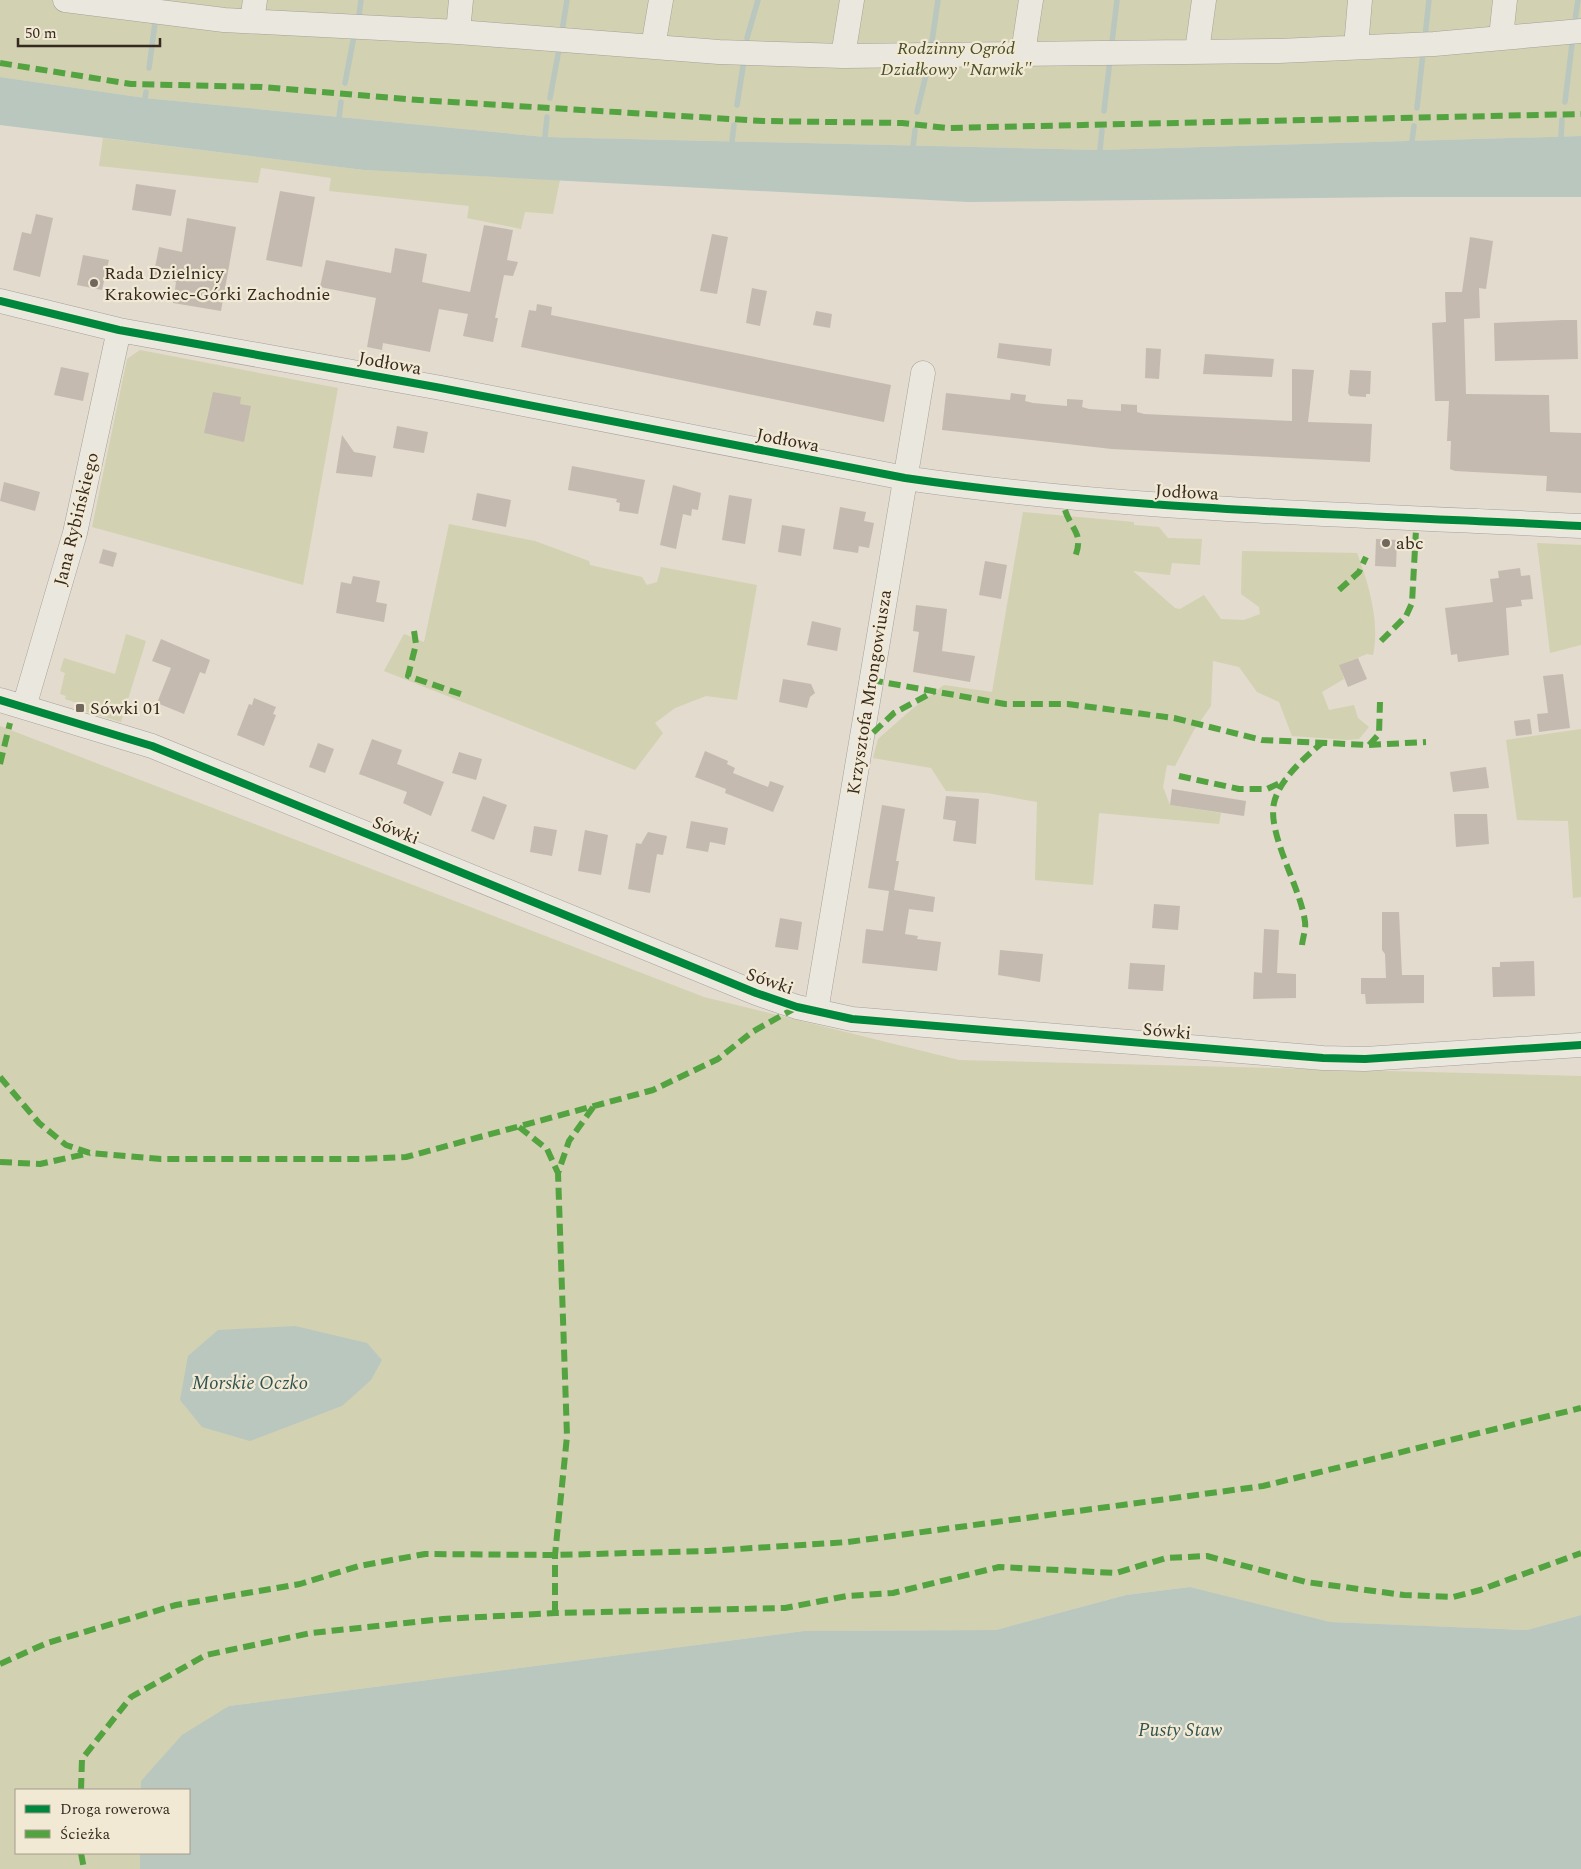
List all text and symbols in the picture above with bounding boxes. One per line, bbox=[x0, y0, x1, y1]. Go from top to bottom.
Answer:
scale bar bbox=[18, 15, 160, 47]
text: 50 m bbox=[25, 22, 57, 45]
park label: Rodzinny Ogród Działkowy "Narwik" bbox=[881, 35, 1032, 83]
place label: Rada Dzielnicy Krakowiec-Górki Zachodnie bbox=[104, 260, 330, 308]
marker: Rada Dzielnicy Krakowiec-Górki Zachodnie bbox=[88, 277, 100, 289]
street label: Jodłowa bbox=[356, 345, 424, 382]
street label: Jodłowa bbox=[754, 421, 822, 460]
street label: Jana Rybińskiego bbox=[47, 449, 106, 589]
street label: Jodłowa bbox=[1154, 477, 1220, 508]
place label: abc bbox=[1396, 530, 1424, 557]
marker: abc bbox=[1380, 537, 1392, 549]
street label: Krzysztofa Mrongowiusza bbox=[840, 587, 899, 797]
place label: Sówki 01 bbox=[90, 695, 161, 722]
marker: Sówki 01 bbox=[74, 702, 86, 714]
street label: Sówki bbox=[368, 809, 423, 852]
street label: Sówki bbox=[743, 961, 797, 1002]
street label: Sówki bbox=[1142, 1016, 1192, 1047]
water label: Morskie Oczko bbox=[192, 1369, 308, 1398]
water label: Pusty Staw bbox=[1138, 1716, 1222, 1745]
legend bbox=[15, 1789, 190, 1854]
text: Droga rowerowa bbox=[60, 1798, 171, 1821]
text: Ścieżka bbox=[60, 1823, 111, 1846]

